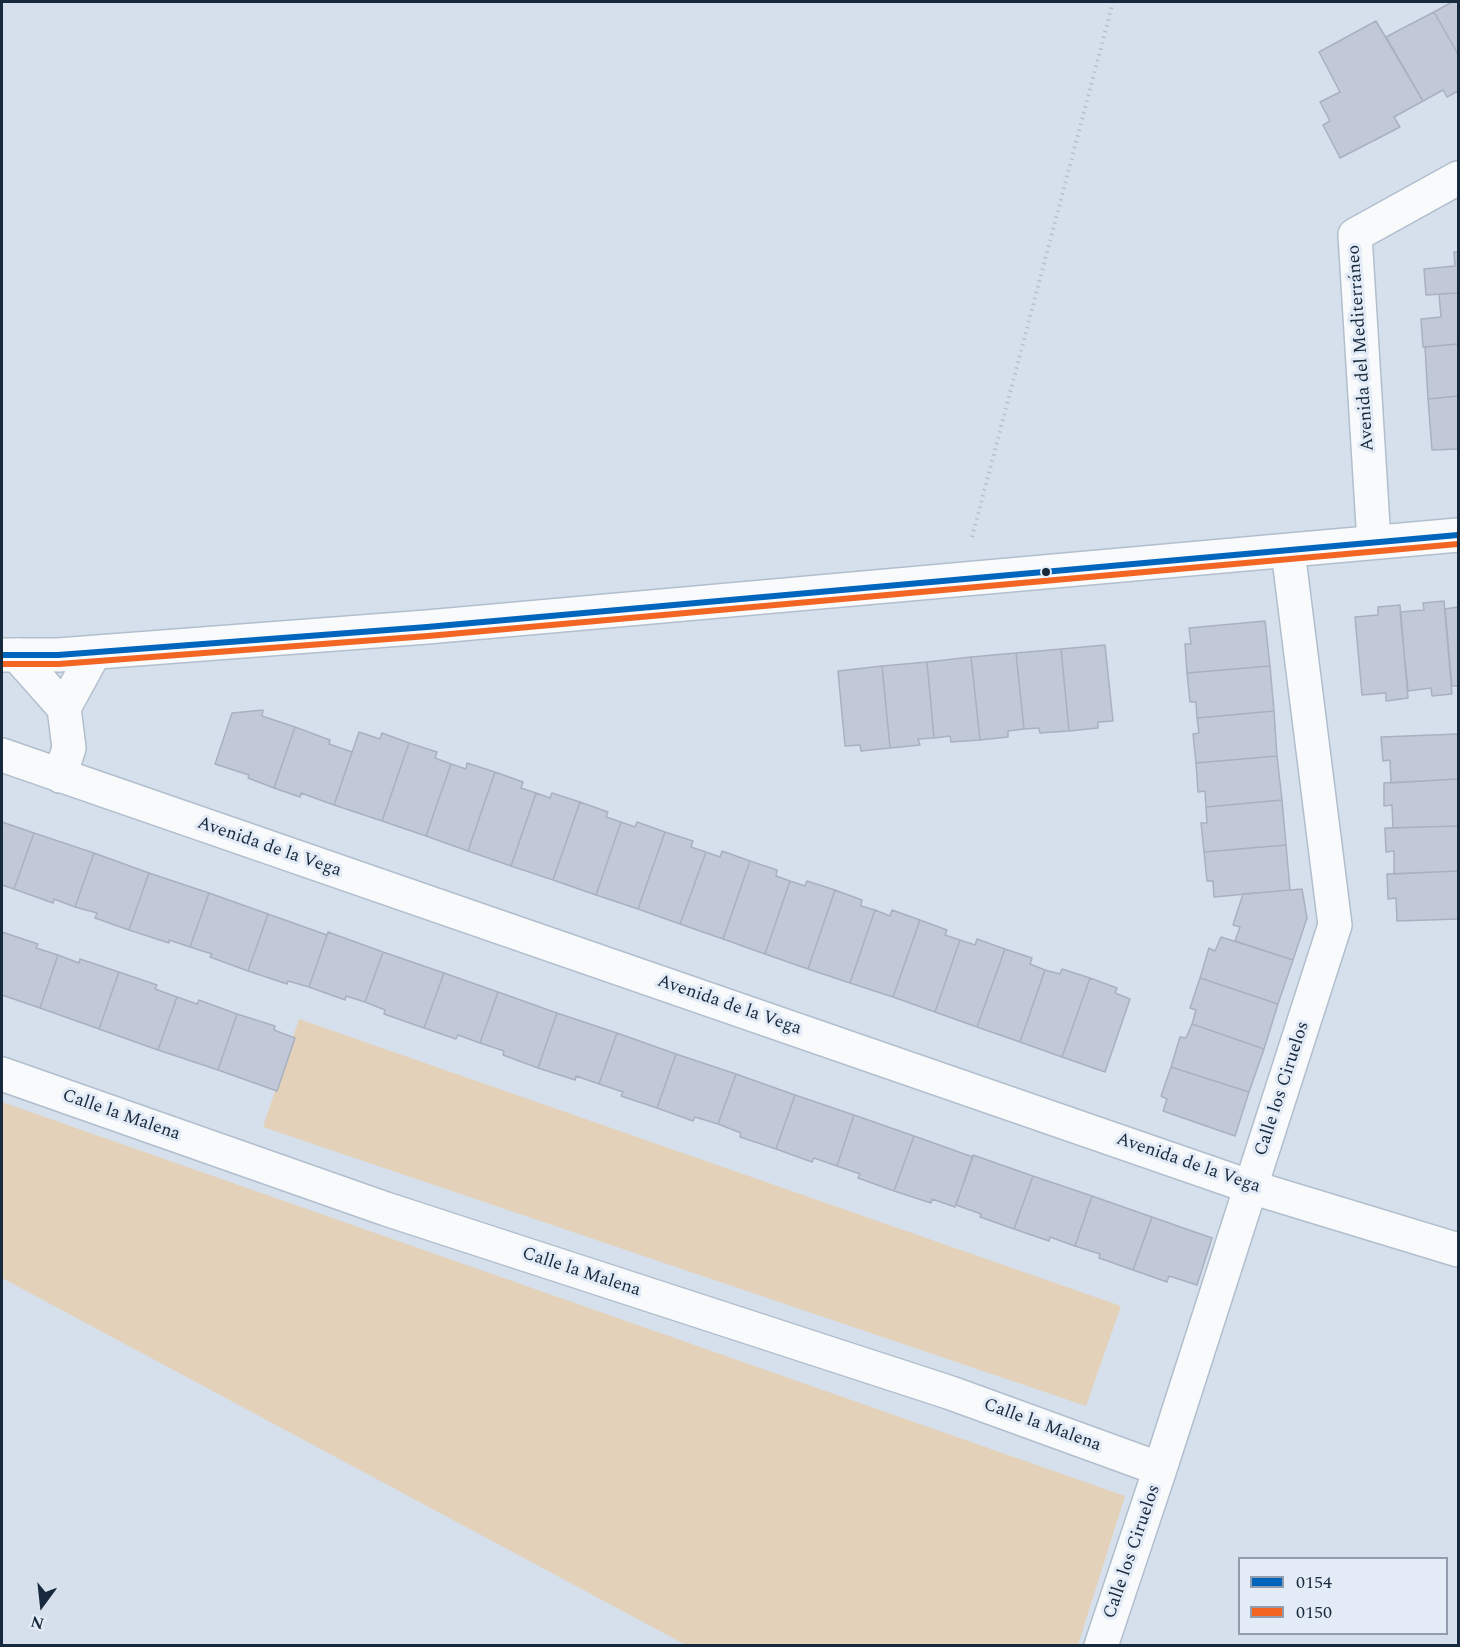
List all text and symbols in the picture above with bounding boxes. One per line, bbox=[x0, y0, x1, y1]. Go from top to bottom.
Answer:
street label: Avenida del Mediterráneo bbox=[1344, 244, 1380, 452]
unlabelled marker bbox=[1040, 566, 1052, 578]
street label: Avenida de la Vega bbox=[194, 813, 344, 883]
street label: Avenida de la Vega bbox=[654, 971, 804, 1041]
street label: Calle los Ciruelos bbox=[1251, 1019, 1315, 1159]
street label: Calle la Malena bbox=[59, 1086, 183, 1146]
street label: Avenida de la Vega bbox=[1113, 1129, 1263, 1199]
street label: Calle la Malena bbox=[519, 1244, 643, 1302]
street label: Calle la Malena bbox=[980, 1395, 1104, 1457]
street label: Calle los Ciruelos bbox=[1100, 1482, 1166, 1622]
legend bbox=[1238, 1557, 1448, 1635]
text: 0154 bbox=[1296, 1569, 1332, 1596]
north arrow bbox=[12, 1575, 72, 1635]
text: 0150 bbox=[1296, 1599, 1332, 1626]
text: N bbox=[28, 1609, 47, 1636]

